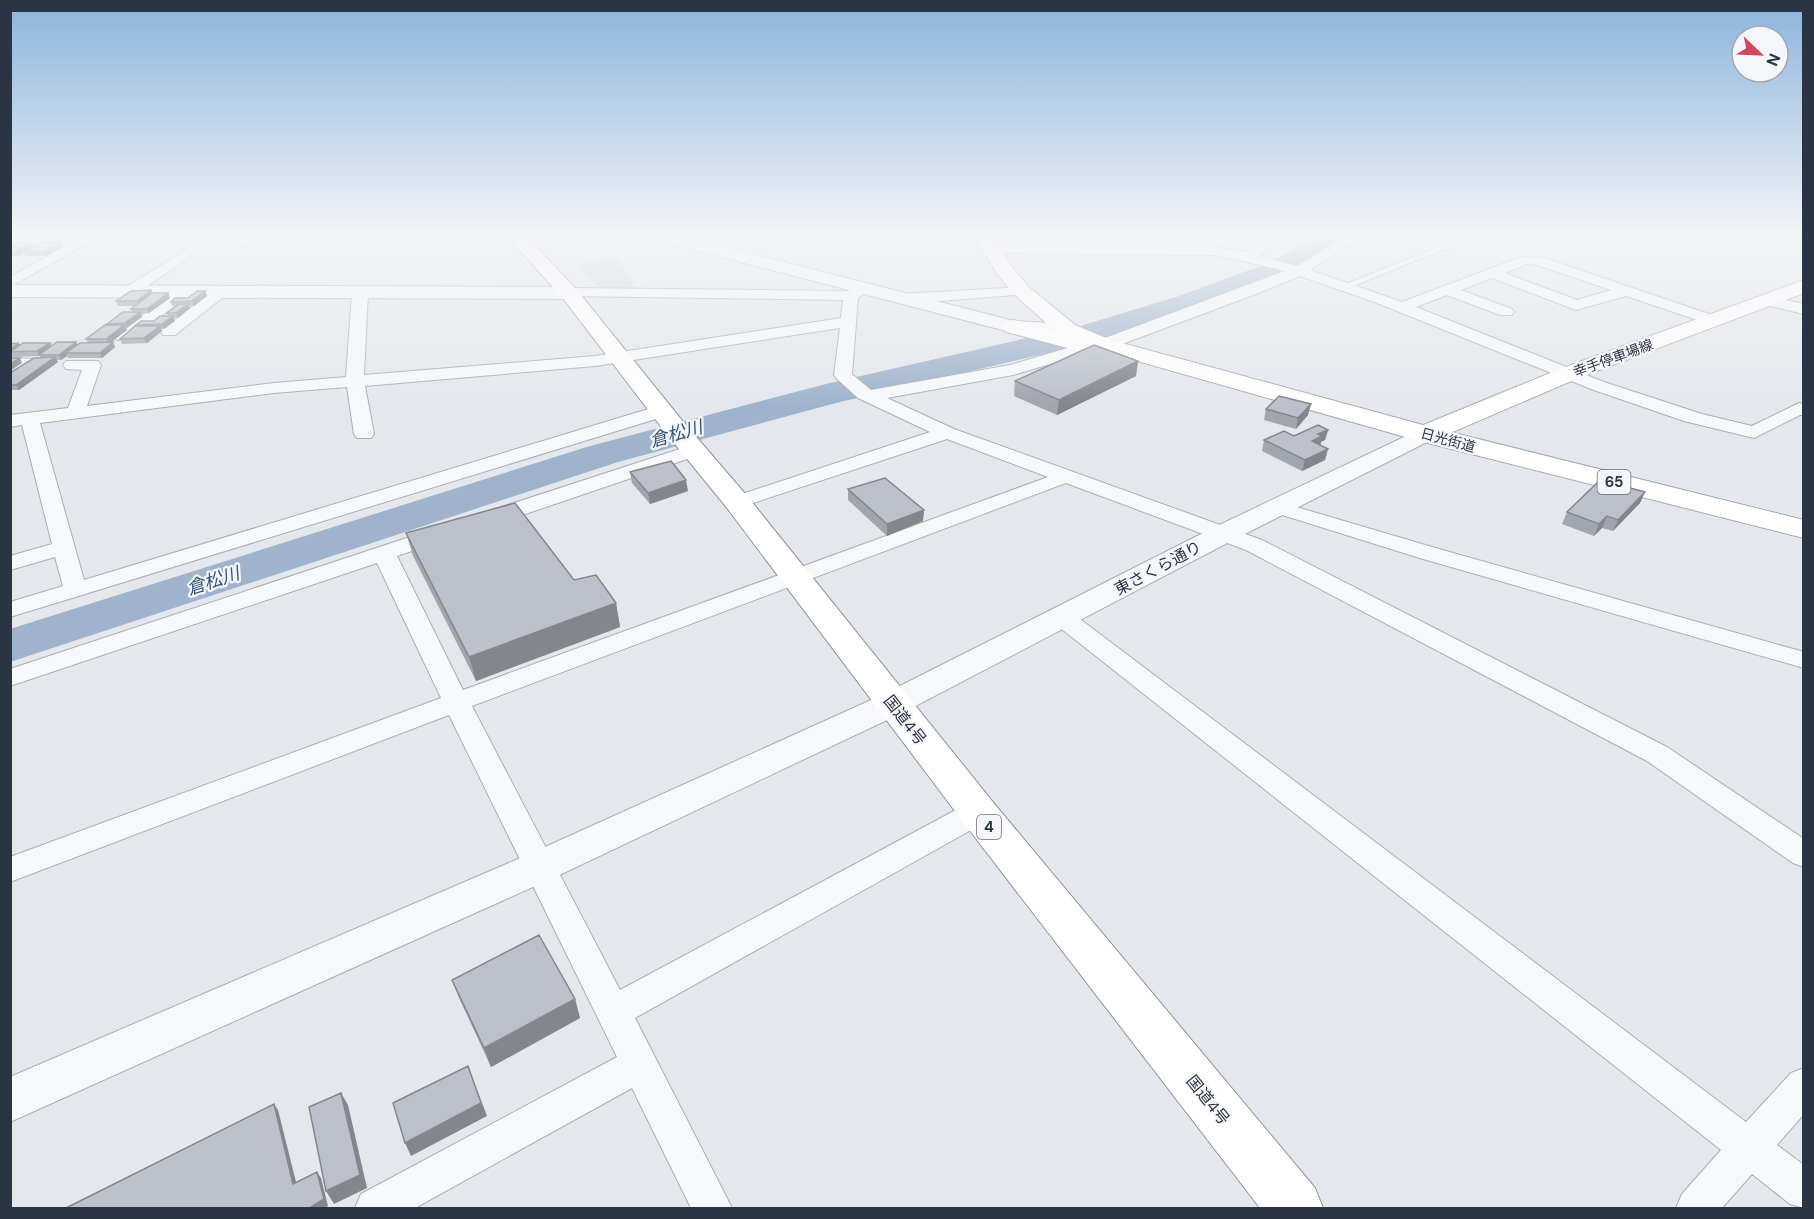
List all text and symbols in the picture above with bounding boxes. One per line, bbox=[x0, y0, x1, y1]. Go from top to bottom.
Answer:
north arrow bbox=[1730, 24, 1790, 84]
text: N bbox=[1761, 50, 1785, 69]
street label: 幸手停車場線 bbox=[1570, 335, 1656, 381]
water label: 倉松川 bbox=[647, 414, 707, 453]
street label: 日光街道 bbox=[1419, 424, 1477, 456]
road number: 65 bbox=[1598, 470, 1630, 494]
street label: 東さくら通り bbox=[1111, 536, 1205, 600]
water label: 倉松川 bbox=[184, 561, 244, 601]
street label: 国道4号 bbox=[879, 691, 931, 749]
road number: 4 bbox=[977, 815, 1001, 839]
street label: 国道4号 bbox=[1182, 1071, 1234, 1129]

